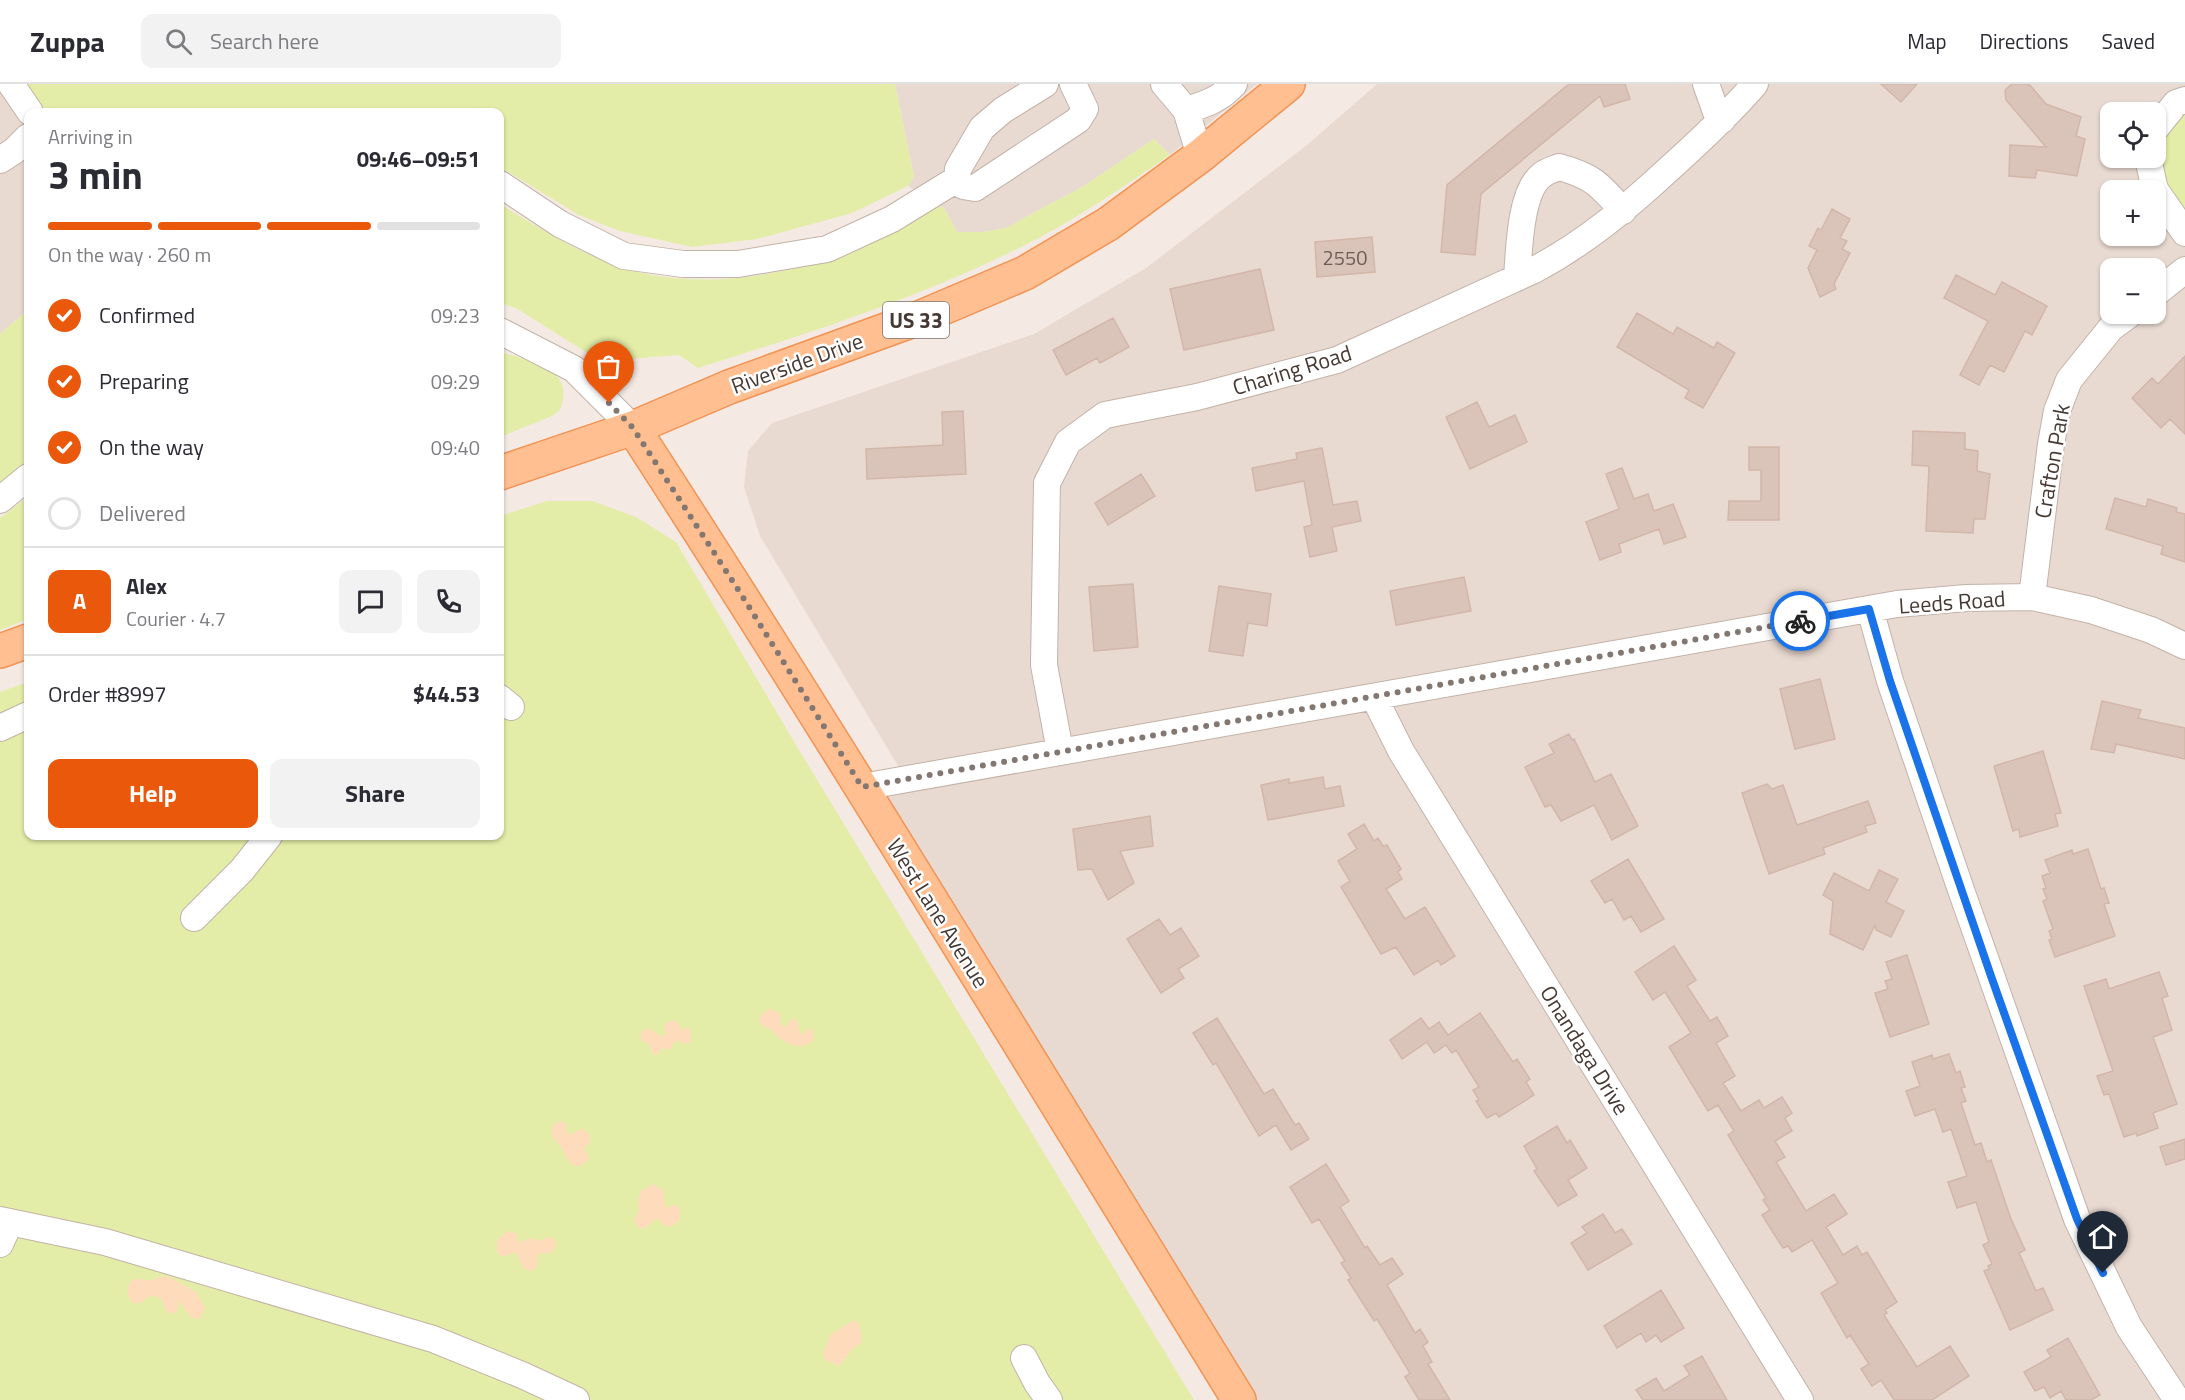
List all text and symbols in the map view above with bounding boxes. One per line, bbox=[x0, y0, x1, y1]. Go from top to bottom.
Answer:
search box bbox=[141, 14, 561, 68]
text: Zuppa bbox=[30, 20, 105, 63]
text: Search here bbox=[210, 24, 319, 58]
icon: search bbox=[162, 25, 195, 58]
text: Map bbox=[1907, 25, 1947, 57]
text: Directions bbox=[1980, 25, 2069, 57]
text: Saved bbox=[2102, 25, 2155, 57]
map controls bbox=[2100, 102, 2166, 324]
button: locate bbox=[2100, 102, 2166, 168]
text: Arriving in bbox=[48, 121, 133, 152]
text: 09:46–09:51 bbox=[357, 142, 480, 176]
text: 3 min bbox=[48, 145, 143, 204]
button: + bbox=[2100, 180, 2166, 246]
text: On the way · 260 m bbox=[48, 239, 211, 270]
house number: 2550 bbox=[1323, 242, 1367, 273]
button: − bbox=[2100, 258, 2166, 324]
text: Confirmed bbox=[99, 298, 195, 332]
icon: check bbox=[48, 299, 81, 332]
text: 09:23 bbox=[431, 300, 480, 331]
road number: US 33 bbox=[883, 302, 949, 338]
street label: Riverside Drive bbox=[726, 323, 868, 403]
street label: Charing Road bbox=[1228, 336, 1356, 404]
pin bbox=[583, 341, 634, 403]
icon: bag bbox=[592, 350, 625, 383]
text: Preparing bbox=[99, 364, 189, 398]
icon: check bbox=[48, 365, 81, 398]
text: 09:29 bbox=[431, 366, 480, 397]
street label: Crafton Park bbox=[2025, 401, 2079, 521]
text: On the way bbox=[99, 430, 204, 464]
icon: check bbox=[48, 431, 81, 464]
text: 09:40 bbox=[431, 432, 480, 463]
text: Delivered bbox=[99, 496, 186, 530]
text: Alex bbox=[126, 569, 167, 603]
button: chat bbox=[339, 570, 402, 633]
button: phone bbox=[417, 570, 480, 633]
street label: Leeds Road bbox=[1897, 581, 2007, 623]
text: A bbox=[73, 584, 86, 618]
courier bbox=[1770, 591, 1830, 651]
text: Courier · 4.7 bbox=[126, 603, 226, 634]
icon: bike bbox=[1784, 605, 1817, 638]
text: Order #8997 bbox=[48, 677, 167, 711]
text: $44.53 bbox=[413, 677, 480, 711]
button: Help bbox=[48, 759, 258, 828]
button: Share bbox=[270, 759, 480, 828]
street label: West Lane Avenue bbox=[878, 831, 998, 995]
street label: Onandaga Drive bbox=[1532, 979, 1638, 1121]
pin bbox=[2077, 1211, 2128, 1273]
icon: home bbox=[2086, 1220, 2119, 1253]

